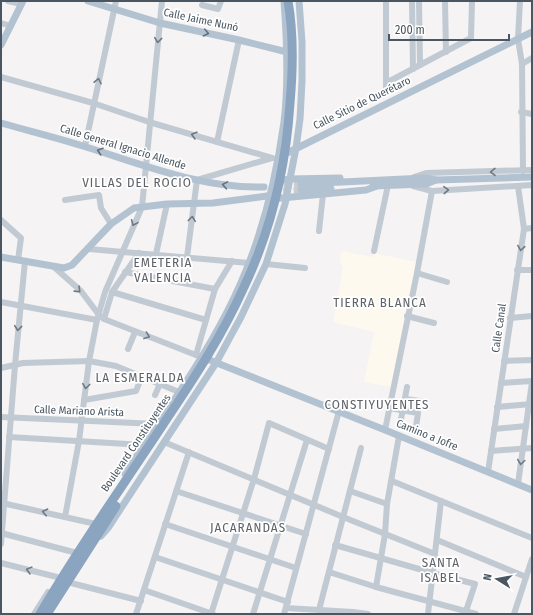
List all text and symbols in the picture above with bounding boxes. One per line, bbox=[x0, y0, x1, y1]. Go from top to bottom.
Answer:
street label: Calle Jaime Nunó bbox=[162, 6, 240, 34]
scale bar bbox=[389, 16, 509, 42]
text: 200 m bbox=[395, 23, 425, 37]
one-way arrow bbox=[203, 29, 210, 37]
one-way arrow bbox=[153, 37, 162, 43]
street label: Calle Sitio de Querétaro bbox=[311, 74, 413, 132]
one-way arrow bbox=[93, 78, 101, 84]
street label: Calle General Ignacio Allende bbox=[58, 122, 188, 172]
one-way arrow bbox=[191, 131, 198, 140]
one-way arrow bbox=[96, 148, 103, 156]
one-way arrow bbox=[490, 167, 496, 176]
district label: VILLAS DEL ROCIO bbox=[82, 175, 192, 190]
one-way arrow bbox=[222, 181, 228, 190]
one-way arrow bbox=[443, 185, 449, 194]
one-way arrow bbox=[187, 216, 196, 222]
one-way arrow bbox=[131, 220, 139, 227]
one-way arrow bbox=[517, 245, 526, 252]
district label: EMETERIA VALENCIA bbox=[134, 255, 192, 285]
one-way arrow bbox=[73, 285, 81, 292]
district label: TIERRA BLANCA bbox=[333, 295, 427, 310]
street label: Calle Canal bbox=[489, 303, 509, 353]
one-way arrow bbox=[14, 325, 23, 331]
one-way arrow bbox=[143, 332, 150, 340]
district label: LA ESMERALDA bbox=[95, 370, 185, 385]
one-way arrow bbox=[82, 383, 91, 389]
street label: Boulevard Constituyentes bbox=[98, 391, 174, 494]
district label: CONSTIYUYENTES bbox=[324, 397, 430, 412]
street label: Calle Mariano Arista bbox=[34, 403, 124, 419]
street label: Camino a Jofre bbox=[394, 417, 460, 453]
one-way arrow bbox=[517, 459, 526, 465]
one-way arrow bbox=[41, 509, 48, 517]
district label: JACARANDAS bbox=[210, 520, 286, 535]
district label: SANTA ISABEL bbox=[420, 555, 462, 585]
north arrow bbox=[477, 559, 517, 599]
one-way arrow bbox=[26, 566, 33, 575]
text: N bbox=[481, 573, 495, 582]

